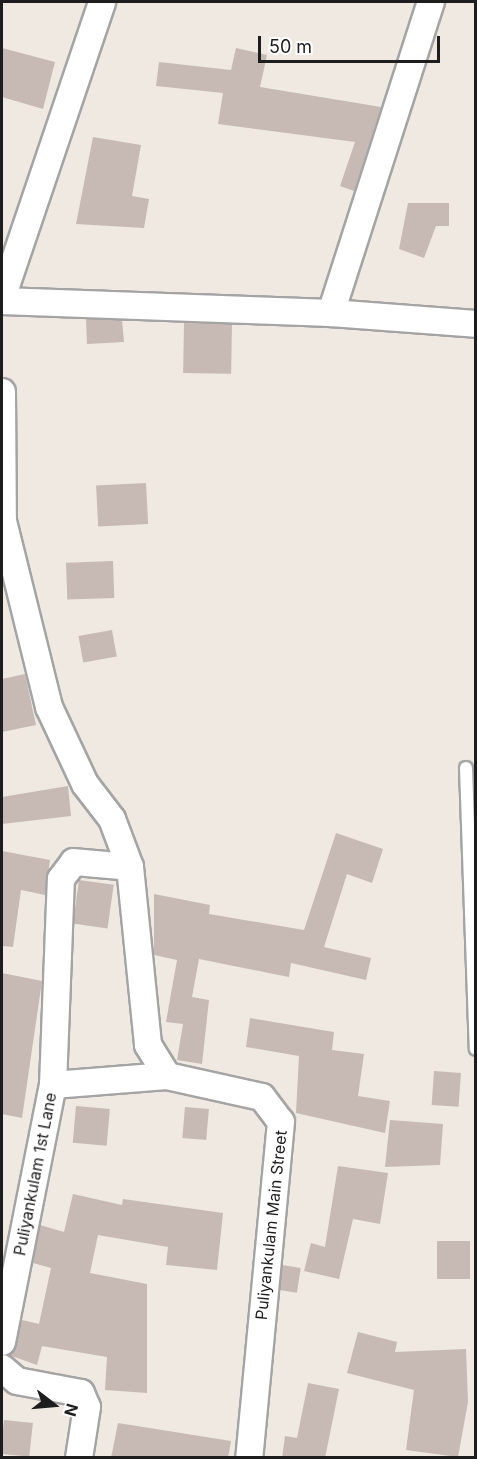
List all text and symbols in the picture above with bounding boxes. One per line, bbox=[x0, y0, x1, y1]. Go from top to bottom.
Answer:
scale bar bbox=[261, 24, 442, 62]
text: 50 m bbox=[269, 36, 312, 57]
street label: Puliyankulam 1st Lane bbox=[10, 1091, 60, 1257]
street label: Puliyankulam Main Street bbox=[251, 1129, 291, 1321]
north arrow bbox=[24, 1375, 84, 1435]
text: N bbox=[60, 1401, 83, 1419]

